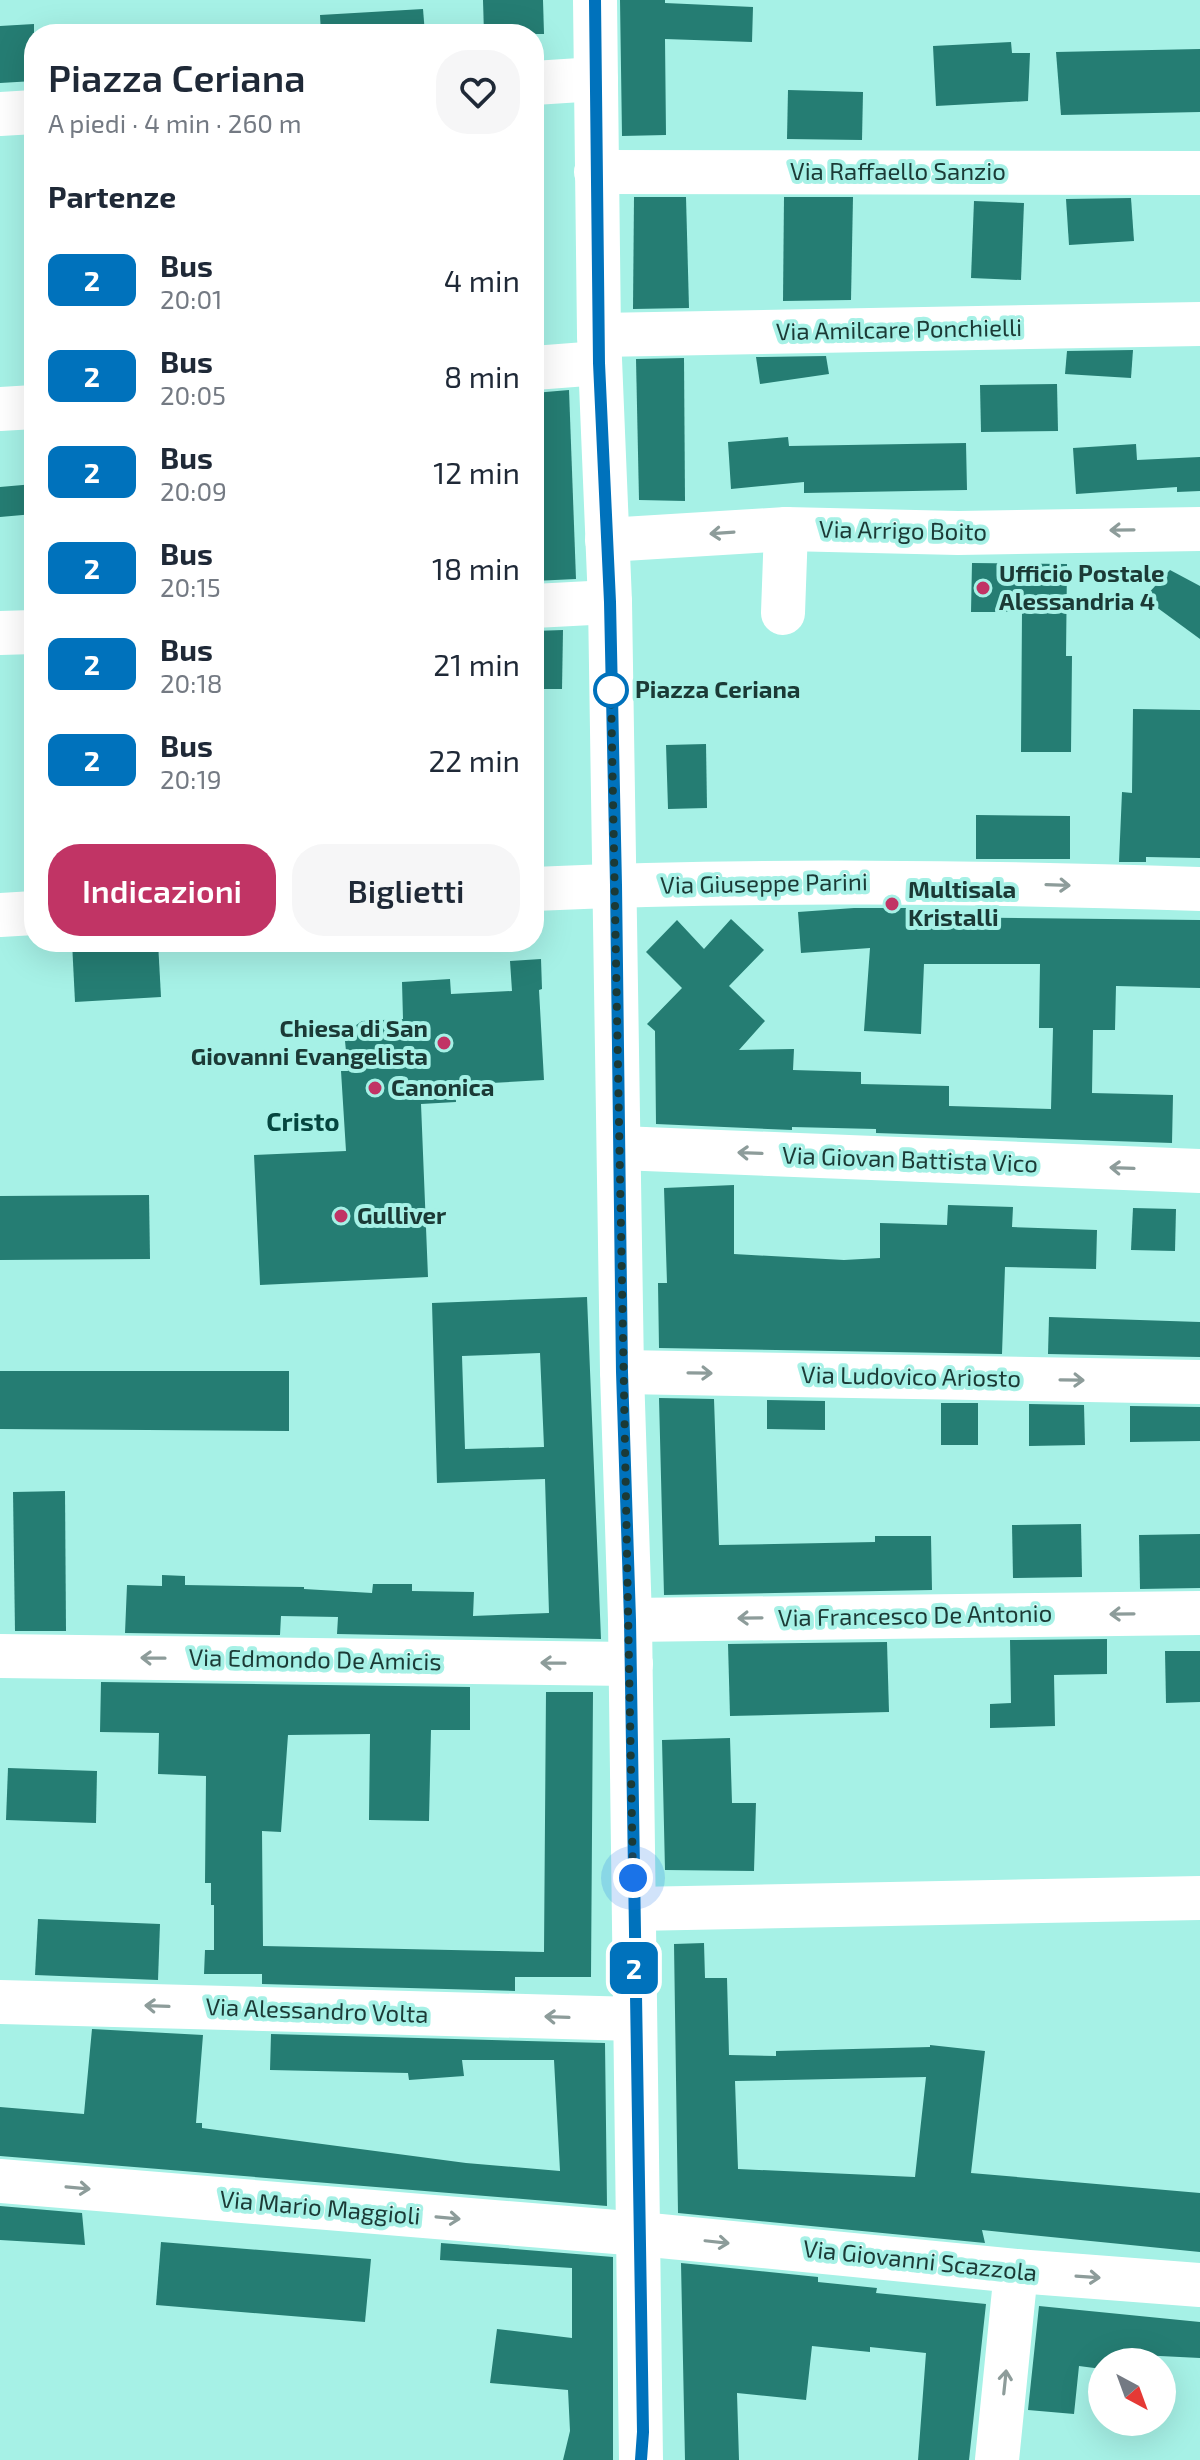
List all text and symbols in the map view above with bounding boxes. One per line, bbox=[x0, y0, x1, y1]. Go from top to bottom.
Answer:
button: heart bbox=[436, 50, 520, 134]
text: Piazza Ceriana bbox=[48, 54, 306, 100]
text: A piedi · 4 min · 260 m bbox=[48, 107, 302, 138]
street label: Via Raffaello Sanzio bbox=[790, 156, 1006, 185]
text: Partenze bbox=[48, 178, 176, 214]
text: Bus bbox=[160, 247, 213, 283]
text: 4 min bbox=[444, 262, 520, 298]
text: 2 bbox=[84, 263, 100, 297]
text: 20:01 bbox=[160, 283, 222, 314]
street label: Via Amilcare Ponchielli bbox=[776, 312, 1022, 345]
text: Bus bbox=[160, 343, 213, 379]
text: 8 min bbox=[444, 358, 520, 394]
text: 2 bbox=[84, 359, 100, 393]
text: 20:05 bbox=[160, 379, 226, 410]
text: Bus bbox=[160, 439, 213, 475]
text: 12 min bbox=[433, 454, 520, 490]
text: 2 bbox=[84, 455, 100, 489]
text: 20:09 bbox=[160, 475, 227, 506]
street label: Via Arrigo Boito bbox=[819, 514, 987, 545]
one-way arrow bbox=[1109, 522, 1136, 538]
one-way arrow bbox=[709, 526, 736, 541]
text: Bus bbox=[160, 535, 213, 571]
text: 18 min bbox=[432, 550, 520, 586]
text: 2 bbox=[84, 551, 100, 585]
place label: Ufficio Postale Alessandria 4 bbox=[999, 558, 1165, 615]
text: 20:15 bbox=[160, 571, 221, 602]
marker: Ufficio Postale Alessandria 4 bbox=[974, 579, 992, 597]
text: Bus bbox=[160, 631, 213, 667]
text: 21 min bbox=[433, 646, 520, 682]
text: 2 bbox=[84, 647, 100, 681]
text: 20:18 bbox=[160, 667, 223, 698]
marker: Piazza Ceriana bbox=[594, 673, 628, 707]
place label: Piazza Ceriana bbox=[635, 674, 801, 703]
text: Bus bbox=[160, 727, 213, 763]
text: 22 min bbox=[428, 742, 520, 778]
text: 2 bbox=[84, 743, 100, 777]
text: 20:19 bbox=[160, 763, 222, 794]
button: Indicazioni bbox=[48, 844, 276, 936]
button: Biglietti bbox=[292, 844, 520, 936]
street label: Via Giuseppe Parini bbox=[660, 866, 868, 899]
place label: Multisala Kristalli bbox=[908, 874, 1016, 931]
one-way arrow bbox=[1044, 877, 1071, 892]
marker: Multisala Kristalli bbox=[883, 895, 901, 913]
place label: Chiesa di San Giovanni Evangelista bbox=[191, 1013, 428, 1070]
marker: Chiesa di San Giovanni Evangelista bbox=[435, 1034, 453, 1052]
place label: Canonica bbox=[391, 1072, 494, 1101]
marker: Canonica bbox=[366, 1079, 384, 1097]
district label: Cristo bbox=[266, 1105, 340, 1136]
street label: Via Giovan Battista Vico bbox=[782, 1140, 1038, 1177]
one-way arrow bbox=[737, 1146, 764, 1161]
one-way arrow bbox=[1109, 1161, 1136, 1176]
place label: Gulliver bbox=[357, 1200, 447, 1229]
marker: Gulliver bbox=[332, 1207, 350, 1225]
street label: Via Ludovico Ariosto bbox=[801, 1359, 1021, 1392]
one-way arrow bbox=[686, 1365, 713, 1381]
one-way arrow bbox=[1058, 1372, 1085, 1388]
street label: Via Francesco De Antonio bbox=[778, 1598, 1052, 1631]
one-way arrow bbox=[1109, 1606, 1136, 1622]
one-way arrow bbox=[737, 1610, 764, 1626]
street label: Via Edmondo De Amicis bbox=[188, 1642, 442, 1675]
one-way arrow bbox=[140, 1650, 167, 1666]
one-way arrow bbox=[540, 1655, 567, 1671]
your location bbox=[613, 1858, 653, 1898]
line badge: 2 bbox=[608, 1942, 660, 1994]
text: 2 bbox=[626, 1951, 642, 1985]
street label: Via Alessandro Volta bbox=[205, 1991, 429, 2028]
one-way arrow bbox=[144, 1999, 171, 2014]
one-way arrow bbox=[544, 2010, 571, 2025]
one-way arrow bbox=[64, 2180, 91, 2195]
street label: Via Mario Maggioli bbox=[218, 2183, 422, 2230]
one-way arrow bbox=[435, 2211, 461, 2226]
street label: Via Giovanni Scazzola bbox=[802, 2233, 1039, 2286]
one-way arrow bbox=[704, 2234, 730, 2249]
one-way arrow bbox=[1074, 2270, 1101, 2285]
north arrow bbox=[1088, 2348, 1176, 2436]
map controls bbox=[1088, 2348, 1176, 2436]
one-way arrow bbox=[998, 2369, 1013, 2396]

